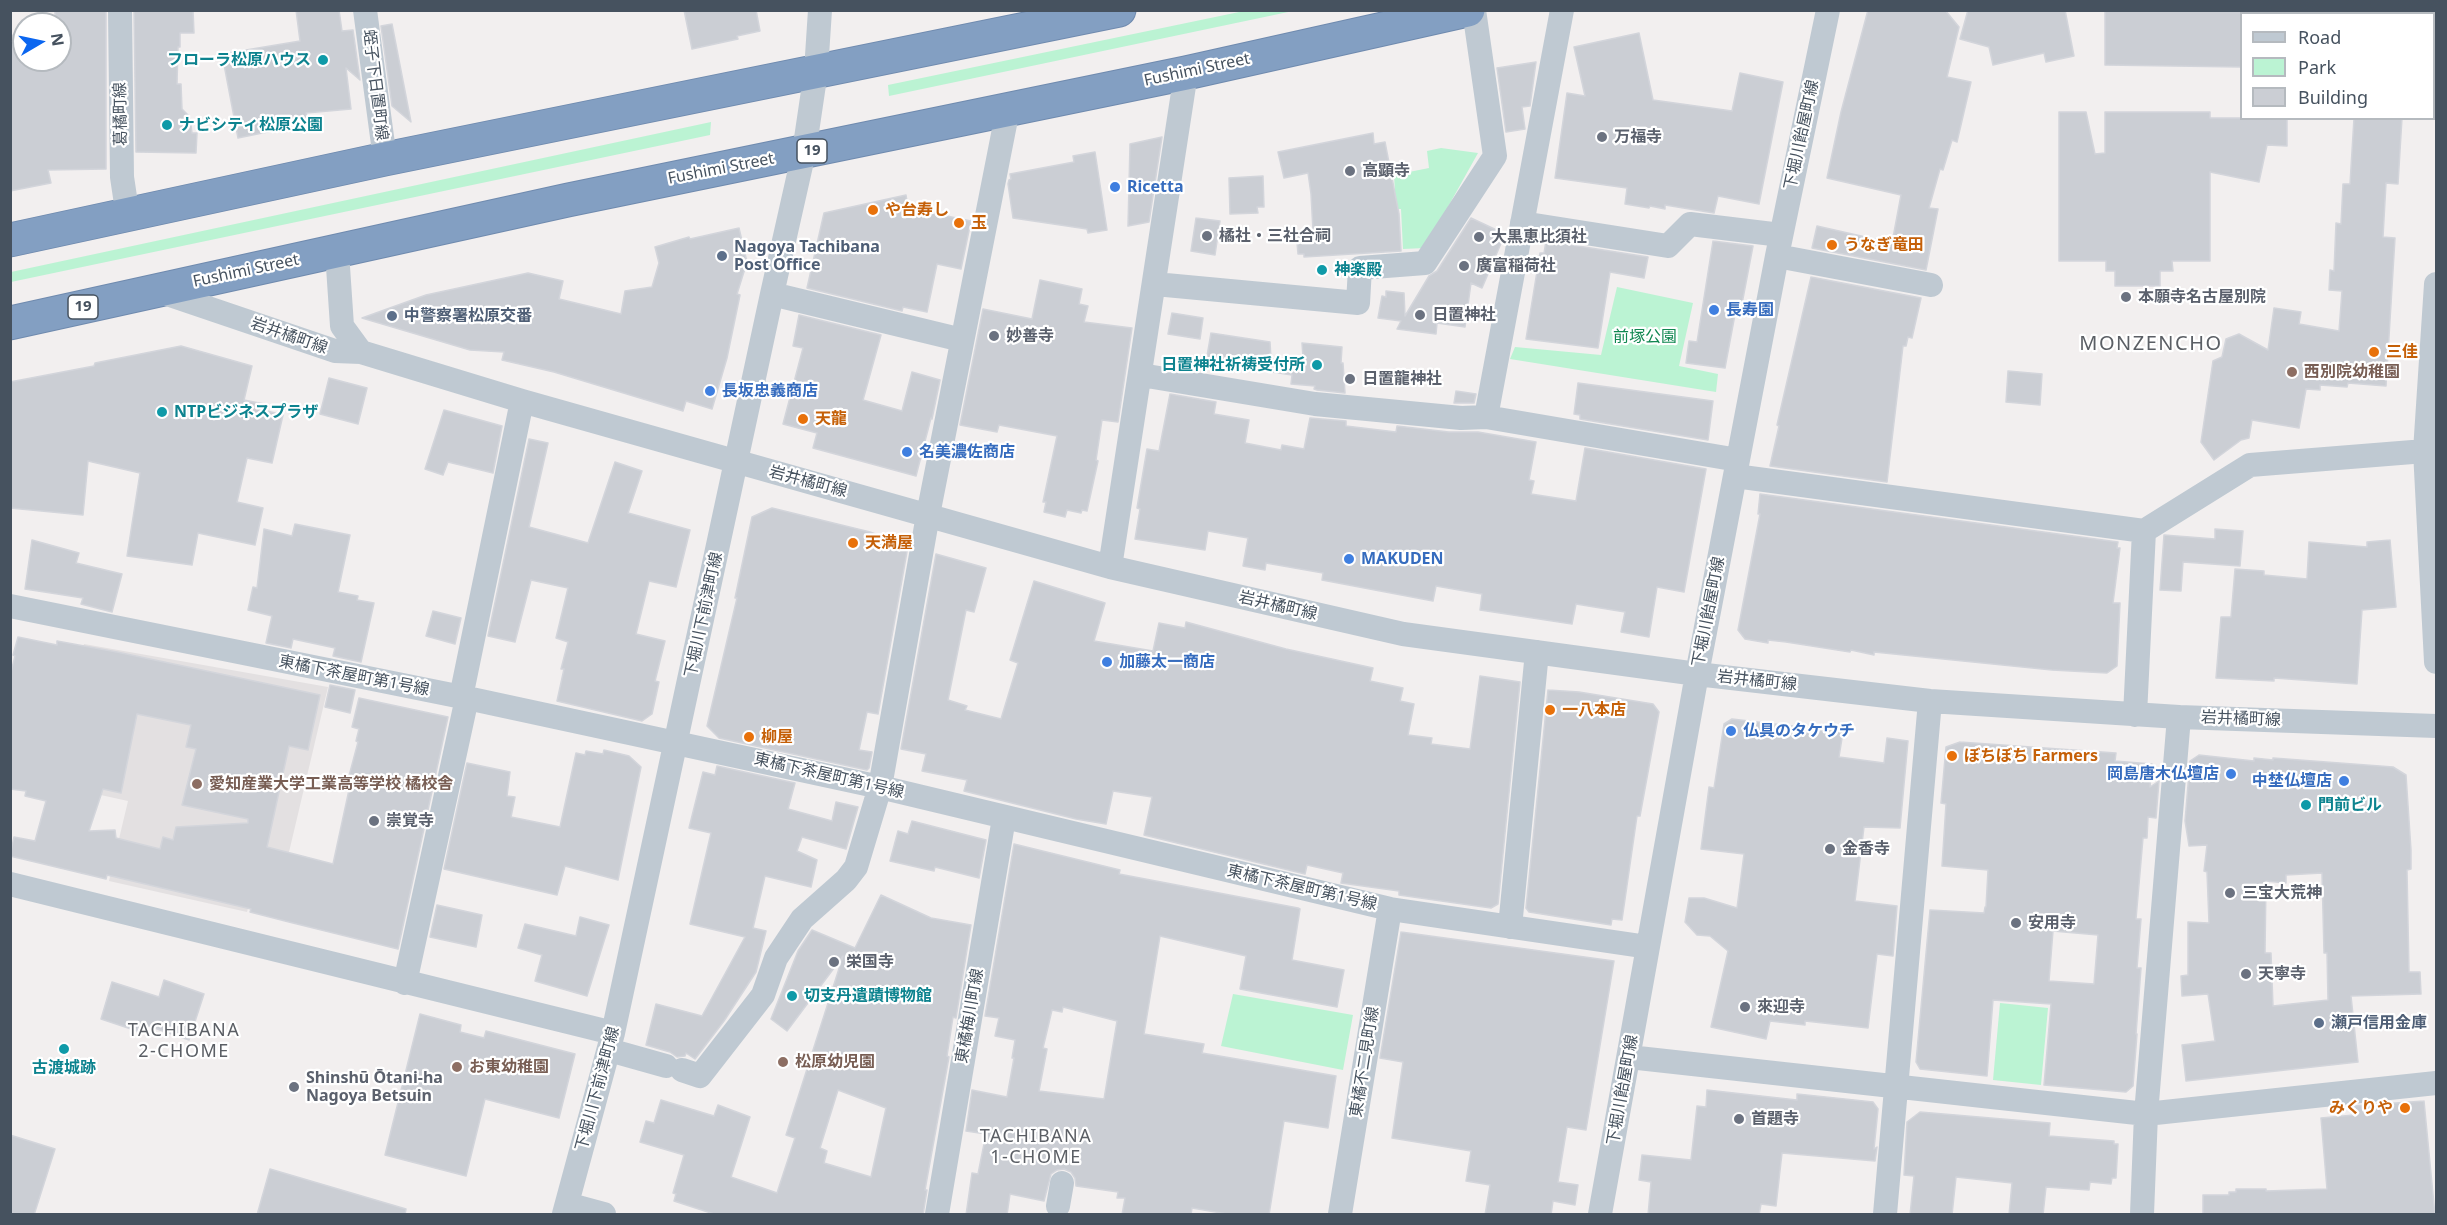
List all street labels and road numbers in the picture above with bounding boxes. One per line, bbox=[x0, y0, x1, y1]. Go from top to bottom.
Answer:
street label: 蛭子下日置町線 bbox=[359, 28, 391, 142]
street label: Fushimi Street bbox=[1142, 49, 1252, 91]
street label: 下堀川飴屋町線 bbox=[1781, 78, 1823, 192]
street label: 葛橘町線 bbox=[111, 82, 131, 146]
road number: 19 bbox=[797, 139, 827, 163]
street label: Fushimi Street bbox=[666, 149, 776, 189]
street label: Fushimi Street bbox=[191, 250, 301, 292]
road number: 19 bbox=[68, 295, 98, 319]
street label: 岩井橘町線 bbox=[248, 314, 330, 358]
street label: 岩井橘町線 bbox=[767, 462, 849, 502]
street label: 下堀川下前津町線 bbox=[681, 550, 727, 680]
street label: 下堀川飴屋町線 bbox=[1689, 555, 1729, 669]
street label: 岩井橘町線 bbox=[1237, 588, 1319, 624]
street label: 東橘下茶屋町第1号線 bbox=[277, 652, 431, 700]
street label: 岩井橘町線 bbox=[1716, 667, 1798, 695]
street label: 岩井橘町線 bbox=[2201, 708, 2281, 730]
street label: 東橘下茶屋町第1号線 bbox=[752, 749, 906, 803]
street label: 東橘下茶屋町第1号線 bbox=[1225, 861, 1379, 915]
street label: 東橘梅川町線 bbox=[952, 967, 988, 1065]
street label: 東橘不二見町線 bbox=[1347, 1005, 1383, 1119]
street label: 下堀川下前津町線 bbox=[572, 1025, 624, 1153]
street label: 下堀川飴屋町線 bbox=[1604, 1033, 1642, 1147]

